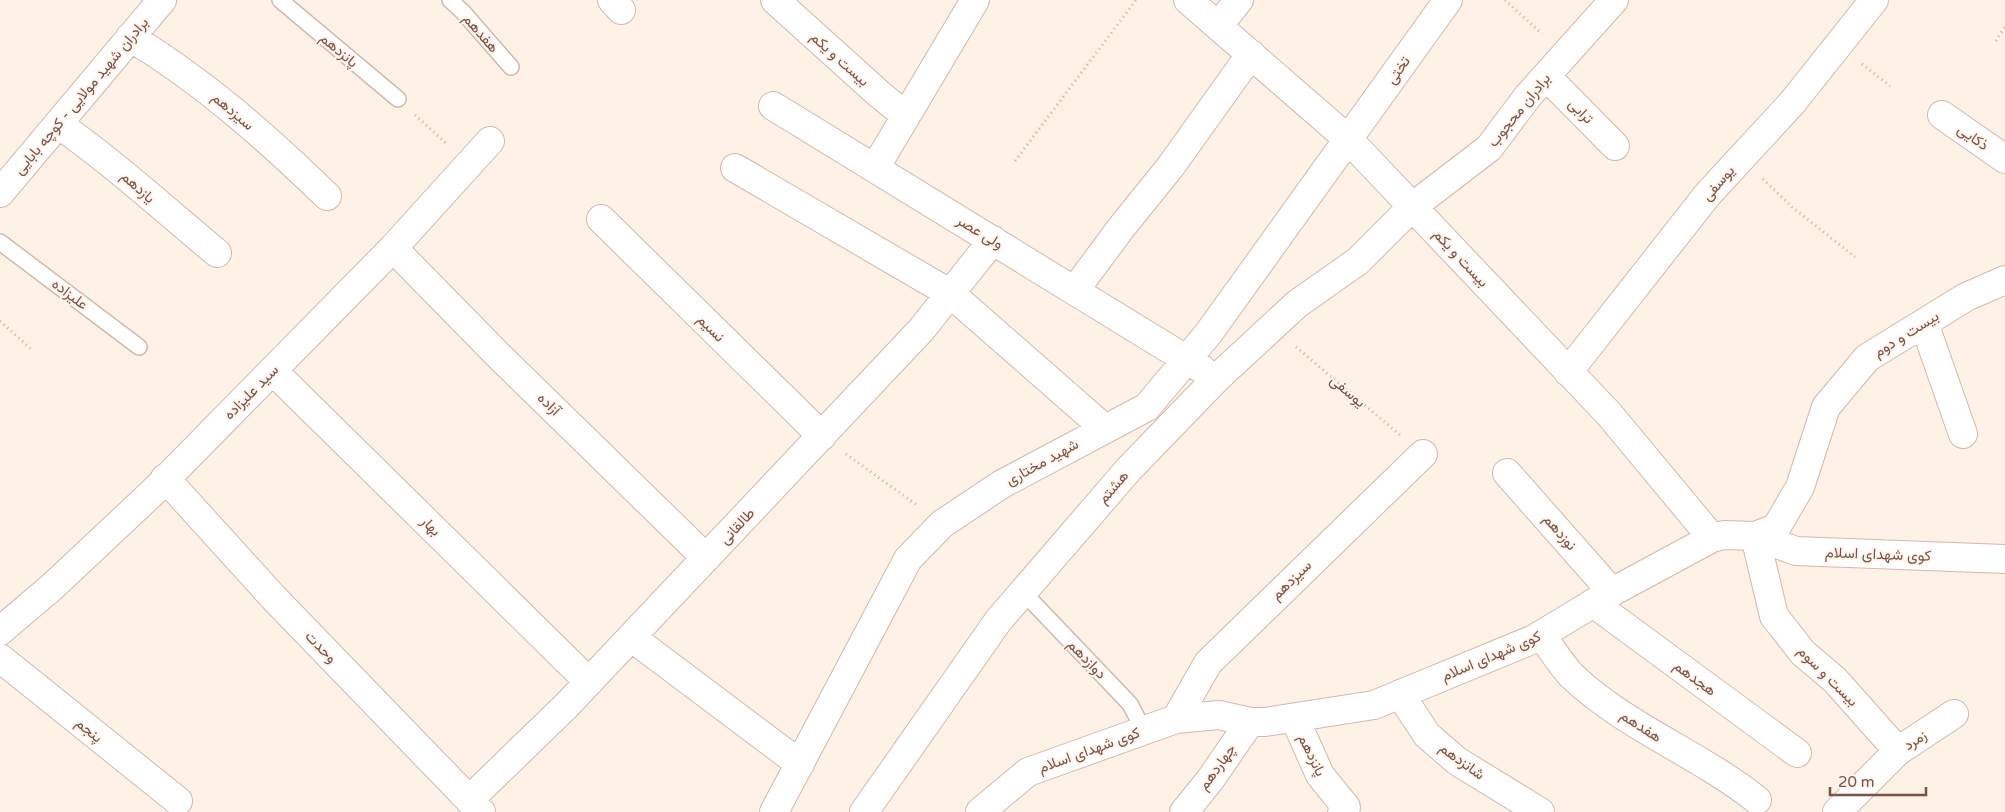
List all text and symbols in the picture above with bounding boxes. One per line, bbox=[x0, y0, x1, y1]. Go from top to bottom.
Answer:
street label: هفدهم bbox=[458, 10, 503, 57]
street label: برادران شهید مولایی - کوچه بابایی bbox=[10, 14, 153, 179]
street label: بیست و یکم bbox=[806, 28, 873, 91]
street label: پانزدهم bbox=[315, 29, 362, 72]
street label: تختی bbox=[1382, 52, 1415, 88]
street label: برادران محجوب bbox=[1484, 69, 1554, 151]
street label: سیزدهم bbox=[208, 88, 258, 135]
street label: ترابی bbox=[1564, 95, 1598, 128]
street label: ذکایی bbox=[1953, 120, 1992, 155]
street label: یوسفی bbox=[1698, 162, 1739, 205]
street label: یازدهم bbox=[117, 167, 159, 208]
street label: ولی عصر bbox=[952, 211, 1007, 254]
street label: بیست و یکم bbox=[1429, 225, 1492, 291]
street label: علیزاده bbox=[48, 274, 92, 314]
street label: بیست و دوم bbox=[1870, 307, 1943, 362]
street label: نسیم bbox=[693, 310, 729, 346]
street label: سید علیزاده bbox=[220, 361, 282, 423]
street label: یوسفی bbox=[1326, 371, 1370, 412]
street label: آزاده bbox=[534, 389, 565, 420]
street label: شهید مختاری bbox=[1003, 435, 1082, 490]
street label: هشتم bbox=[1094, 467, 1133, 508]
street label: طالقانی bbox=[716, 504, 759, 549]
street label: نوزدهم bbox=[1539, 510, 1581, 554]
street label: بهار bbox=[417, 512, 445, 540]
street label: کوی شهدای اسلام bbox=[1825, 543, 1932, 566]
street label: سیزدهم bbox=[1267, 556, 1316, 604]
street label: وحدت bbox=[301, 627, 341, 667]
street label: کوی شهدای اسلام bbox=[1439, 627, 1544, 686]
street label: دوازدهم bbox=[1063, 635, 1110, 683]
street label: بیست و سوم bbox=[1793, 642, 1862, 711]
street label: هجدهم bbox=[1669, 656, 1720, 700]
street label: هفدهم bbox=[1616, 706, 1665, 747]
street label: پنجم bbox=[71, 714, 106, 747]
street label: کوی شهدای اسلام bbox=[1036, 723, 1143, 778]
street label: زمرد bbox=[1900, 726, 1930, 754]
street label: پانزدهم bbox=[1293, 731, 1330, 779]
street label: شانزدهم bbox=[1435, 739, 1488, 784]
street label: چهاردهم bbox=[1194, 740, 1241, 794]
scale bar bbox=[1830, 764, 1926, 796]
text: 20 m bbox=[1838, 773, 1875, 791]

